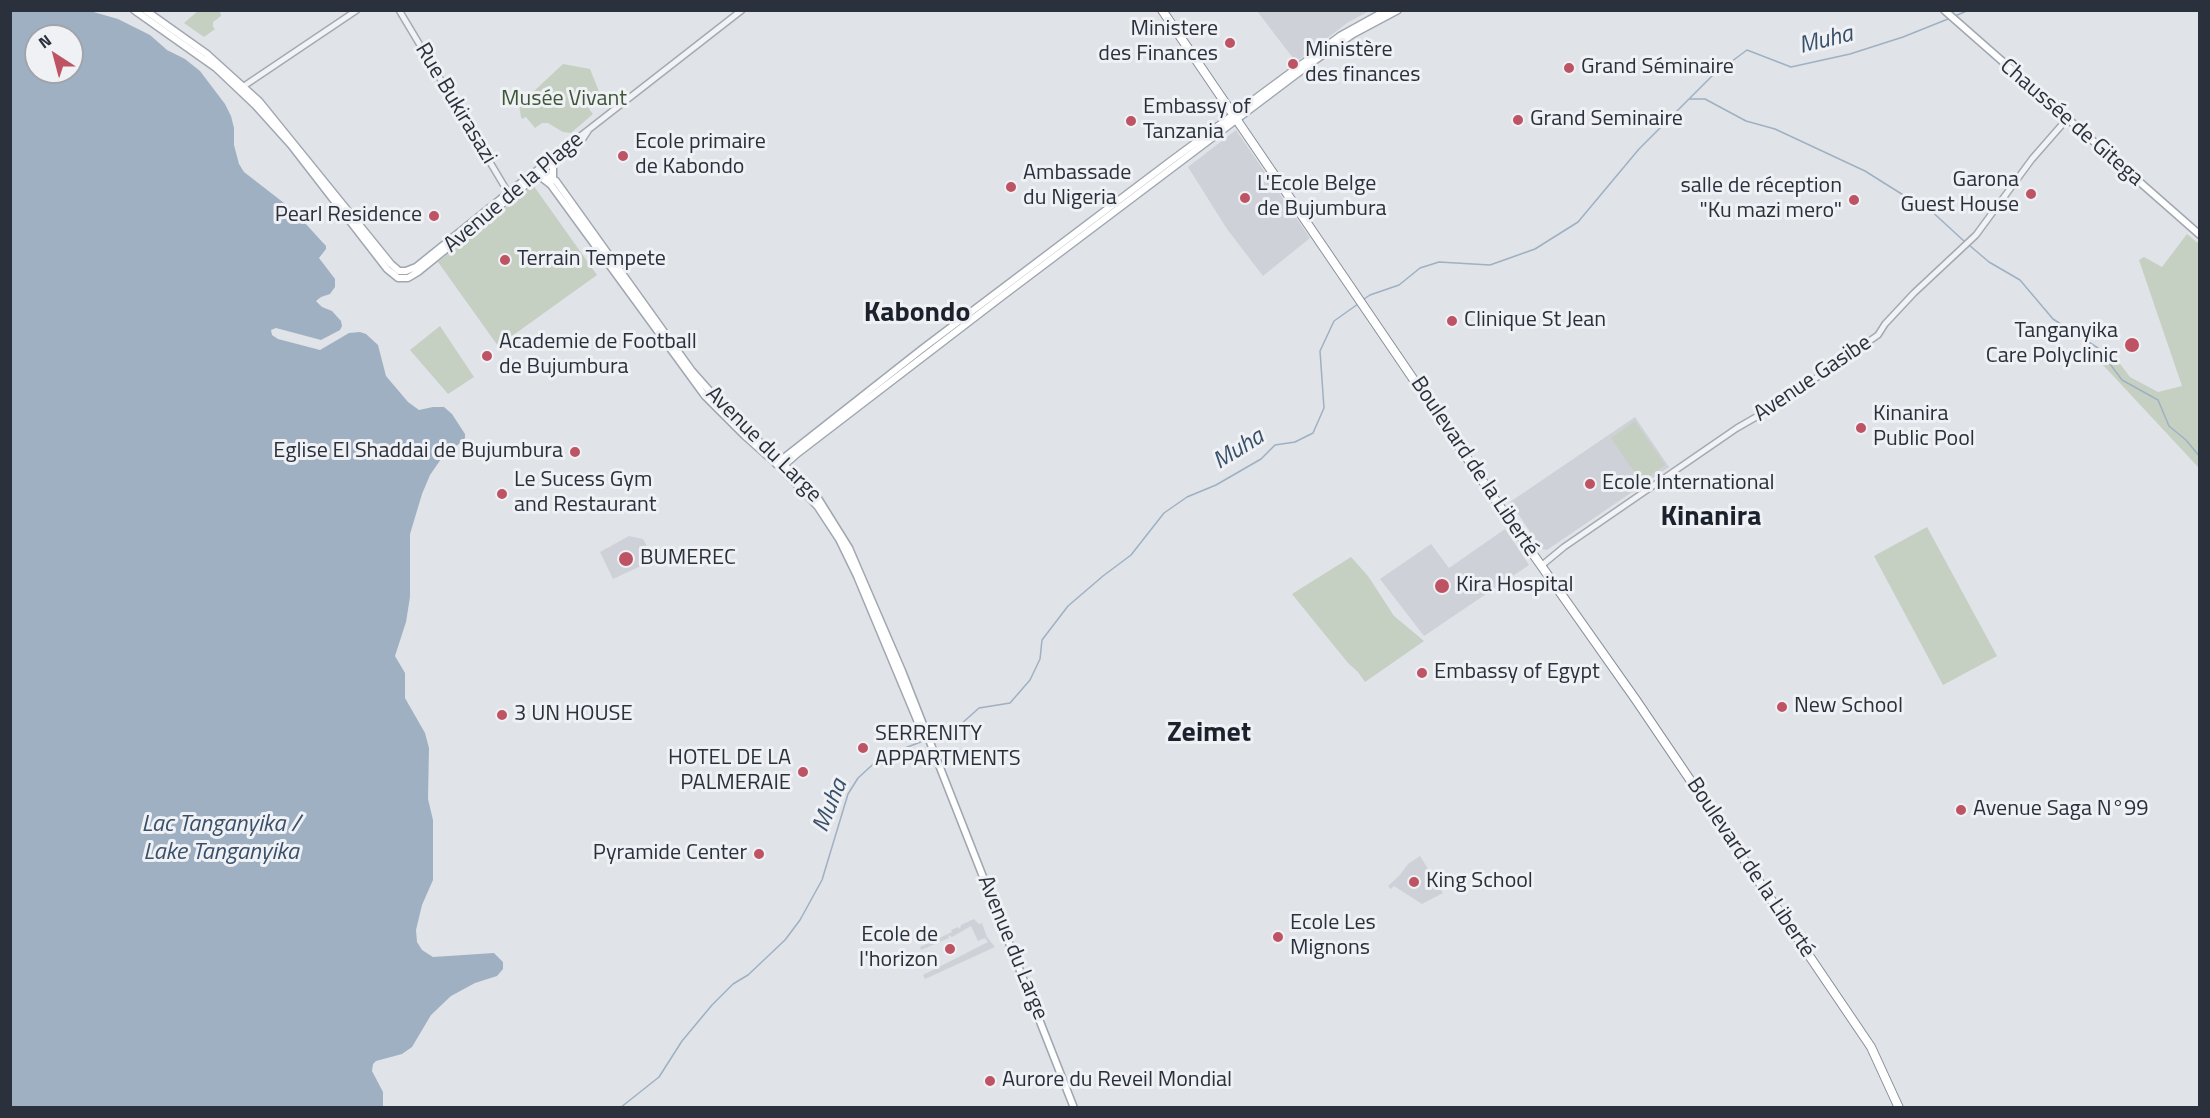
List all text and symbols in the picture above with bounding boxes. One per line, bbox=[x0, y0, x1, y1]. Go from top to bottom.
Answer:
place label: Ministere des Finances bbox=[1098, 17, 1218, 68]
water label: Muha bbox=[1796, 20, 1856, 62]
north arrow bbox=[24, 24, 84, 84]
text: N bbox=[33, 28, 56, 54]
marker: Ministere des Finances bbox=[1223, 36, 1237, 50]
place label: Ministère des finances bbox=[1305, 38, 1420, 90]
street label: Rue Bukirasazi bbox=[409, 39, 501, 169]
street label: Chaussée de Gitega bbox=[1994, 54, 2148, 192]
place label: Grand Séminaire bbox=[1581, 55, 1734, 81]
marker: Ministère des finances bbox=[1286, 57, 1300, 71]
marker: Grand Séminaire bbox=[1562, 61, 1576, 75]
park label: Musée Vivant bbox=[501, 87, 627, 113]
place label: Embassy of Tanzania bbox=[1143, 95, 1251, 146]
place label: Grand Seminaire bbox=[1530, 107, 1683, 133]
marker: Grand Seminaire bbox=[1511, 113, 1525, 127]
marker: Embassy of Tanzania bbox=[1124, 114, 1138, 128]
street label: Avenue de la Plage bbox=[439, 127, 589, 259]
place label: Ecole primaire de Kabondo bbox=[635, 130, 766, 182]
marker: Ecole primaire de Kabondo bbox=[616, 149, 630, 163]
place label: Ambassade du Nigeria bbox=[1023, 161, 1131, 212]
place label: Garona Guest House bbox=[1900, 168, 2019, 220]
place label: L'Ecole Belge de Bujumbura bbox=[1257, 172, 1387, 224]
place label: salle de réception "Ku mazi mero" bbox=[1680, 174, 1842, 226]
marker: Ambassade du Nigeria bbox=[1004, 180, 1018, 194]
marker: Garona Guest House bbox=[2024, 187, 2038, 201]
marker: L'Ecole Belge de Bujumbura bbox=[1238, 191, 1252, 205]
marker: salle de réception "Ku mazi mero" bbox=[1847, 193, 1861, 207]
place label: Pearl Residence bbox=[275, 203, 422, 229]
marker: Pearl Residence bbox=[427, 209, 441, 223]
place label: Terrain Tempete bbox=[517, 247, 666, 273]
marker: Terrain Tempete bbox=[498, 253, 512, 267]
district label: Kabondo bbox=[864, 297, 970, 331]
place label: Clinique St Jean bbox=[1464, 308, 1606, 334]
marker: Clinique St Jean bbox=[1445, 314, 1459, 328]
place label: Tanganyika Care Polyclinic bbox=[1986, 319, 2118, 370]
place label: Academie de Football de Bujumbura bbox=[499, 330, 697, 382]
street label: Avenue Gasibe bbox=[1749, 330, 1877, 428]
marker: Tanganyika Care Polyclinic bbox=[2123, 336, 2141, 354]
marker: Academie de Football de Bujumbura bbox=[480, 349, 494, 363]
street label: Boulevard de la Liberté bbox=[1404, 372, 1544, 562]
street label: Avenue du Large bbox=[699, 381, 827, 509]
place label: Kinanira Public Pool bbox=[1873, 402, 1975, 454]
marker: Kinanira Public Pool bbox=[1854, 421, 1868, 435]
water label: Muha bbox=[1208, 423, 1270, 477]
place label: Eglise El Shaddai de Bujumbura bbox=[273, 439, 563, 465]
marker: Eglise El Shaddai de Bujumbura bbox=[568, 445, 582, 459]
place label: Le Sucess Gym and Restaurant bbox=[514, 468, 657, 520]
place label: Ecole International bbox=[1602, 471, 1775, 497]
marker: Ecole International bbox=[1583, 477, 1597, 491]
marker: Le Sucess Gym and Restaurant bbox=[495, 487, 509, 501]
district label: Kinanira bbox=[1660, 501, 1762, 535]
place label: BUMEREC bbox=[640, 546, 736, 572]
marker: BUMEREC bbox=[617, 550, 635, 568]
place label: Kira Hospital bbox=[1456, 573, 1574, 599]
marker: Kira Hospital bbox=[1433, 577, 1451, 595]
place label: Embassy of Egypt bbox=[1434, 660, 1600, 686]
marker: Embassy of Egypt bbox=[1415, 666, 1429, 680]
place label: New School bbox=[1794, 694, 1903, 720]
marker: New School bbox=[1775, 700, 1789, 714]
place label: 3 UN HOUSE bbox=[514, 702, 633, 728]
marker: 3 UN HOUSE bbox=[495, 708, 509, 722]
district label: Zeimet bbox=[1167, 717, 1251, 751]
place label: SERRENITY APPARTMENTS bbox=[875, 722, 1021, 774]
marker: SERRENITY APPARTMENTS bbox=[856, 741, 870, 755]
place label: HOTEL DE LA PALMERAIE bbox=[668, 746, 791, 798]
marker: HOTEL DE LA PALMERAIE bbox=[796, 765, 810, 779]
street label: Boulevard de la Liberté bbox=[1680, 773, 1820, 963]
water label: Muha bbox=[807, 775, 855, 837]
place label: Avenue Saga N°99 bbox=[1973, 797, 2149, 823]
marker: Avenue Saga N°99 bbox=[1954, 803, 1968, 817]
water label: Lac Tanganyika / Lake Tanganyika bbox=[142, 811, 300, 867]
place label: Pyramide Center bbox=[593, 841, 747, 867]
marker: Pyramide Center bbox=[752, 847, 766, 861]
place label: King School bbox=[1426, 869, 1533, 895]
street label: Avenue du Large bbox=[971, 872, 1053, 1024]
marker: King School bbox=[1407, 875, 1421, 889]
place label: Ecole Les Mignons bbox=[1290, 911, 1376, 962]
place label: Ecole de l'horizon bbox=[859, 923, 938, 974]
marker: Ecole Les Mignons bbox=[1271, 930, 1285, 944]
marker: Ecole de l'horizon bbox=[943, 942, 957, 956]
place label: Aurore du Reveil Mondial bbox=[1002, 1068, 1232, 1094]
marker: Aurore du Reveil Mondial bbox=[983, 1074, 997, 1088]

